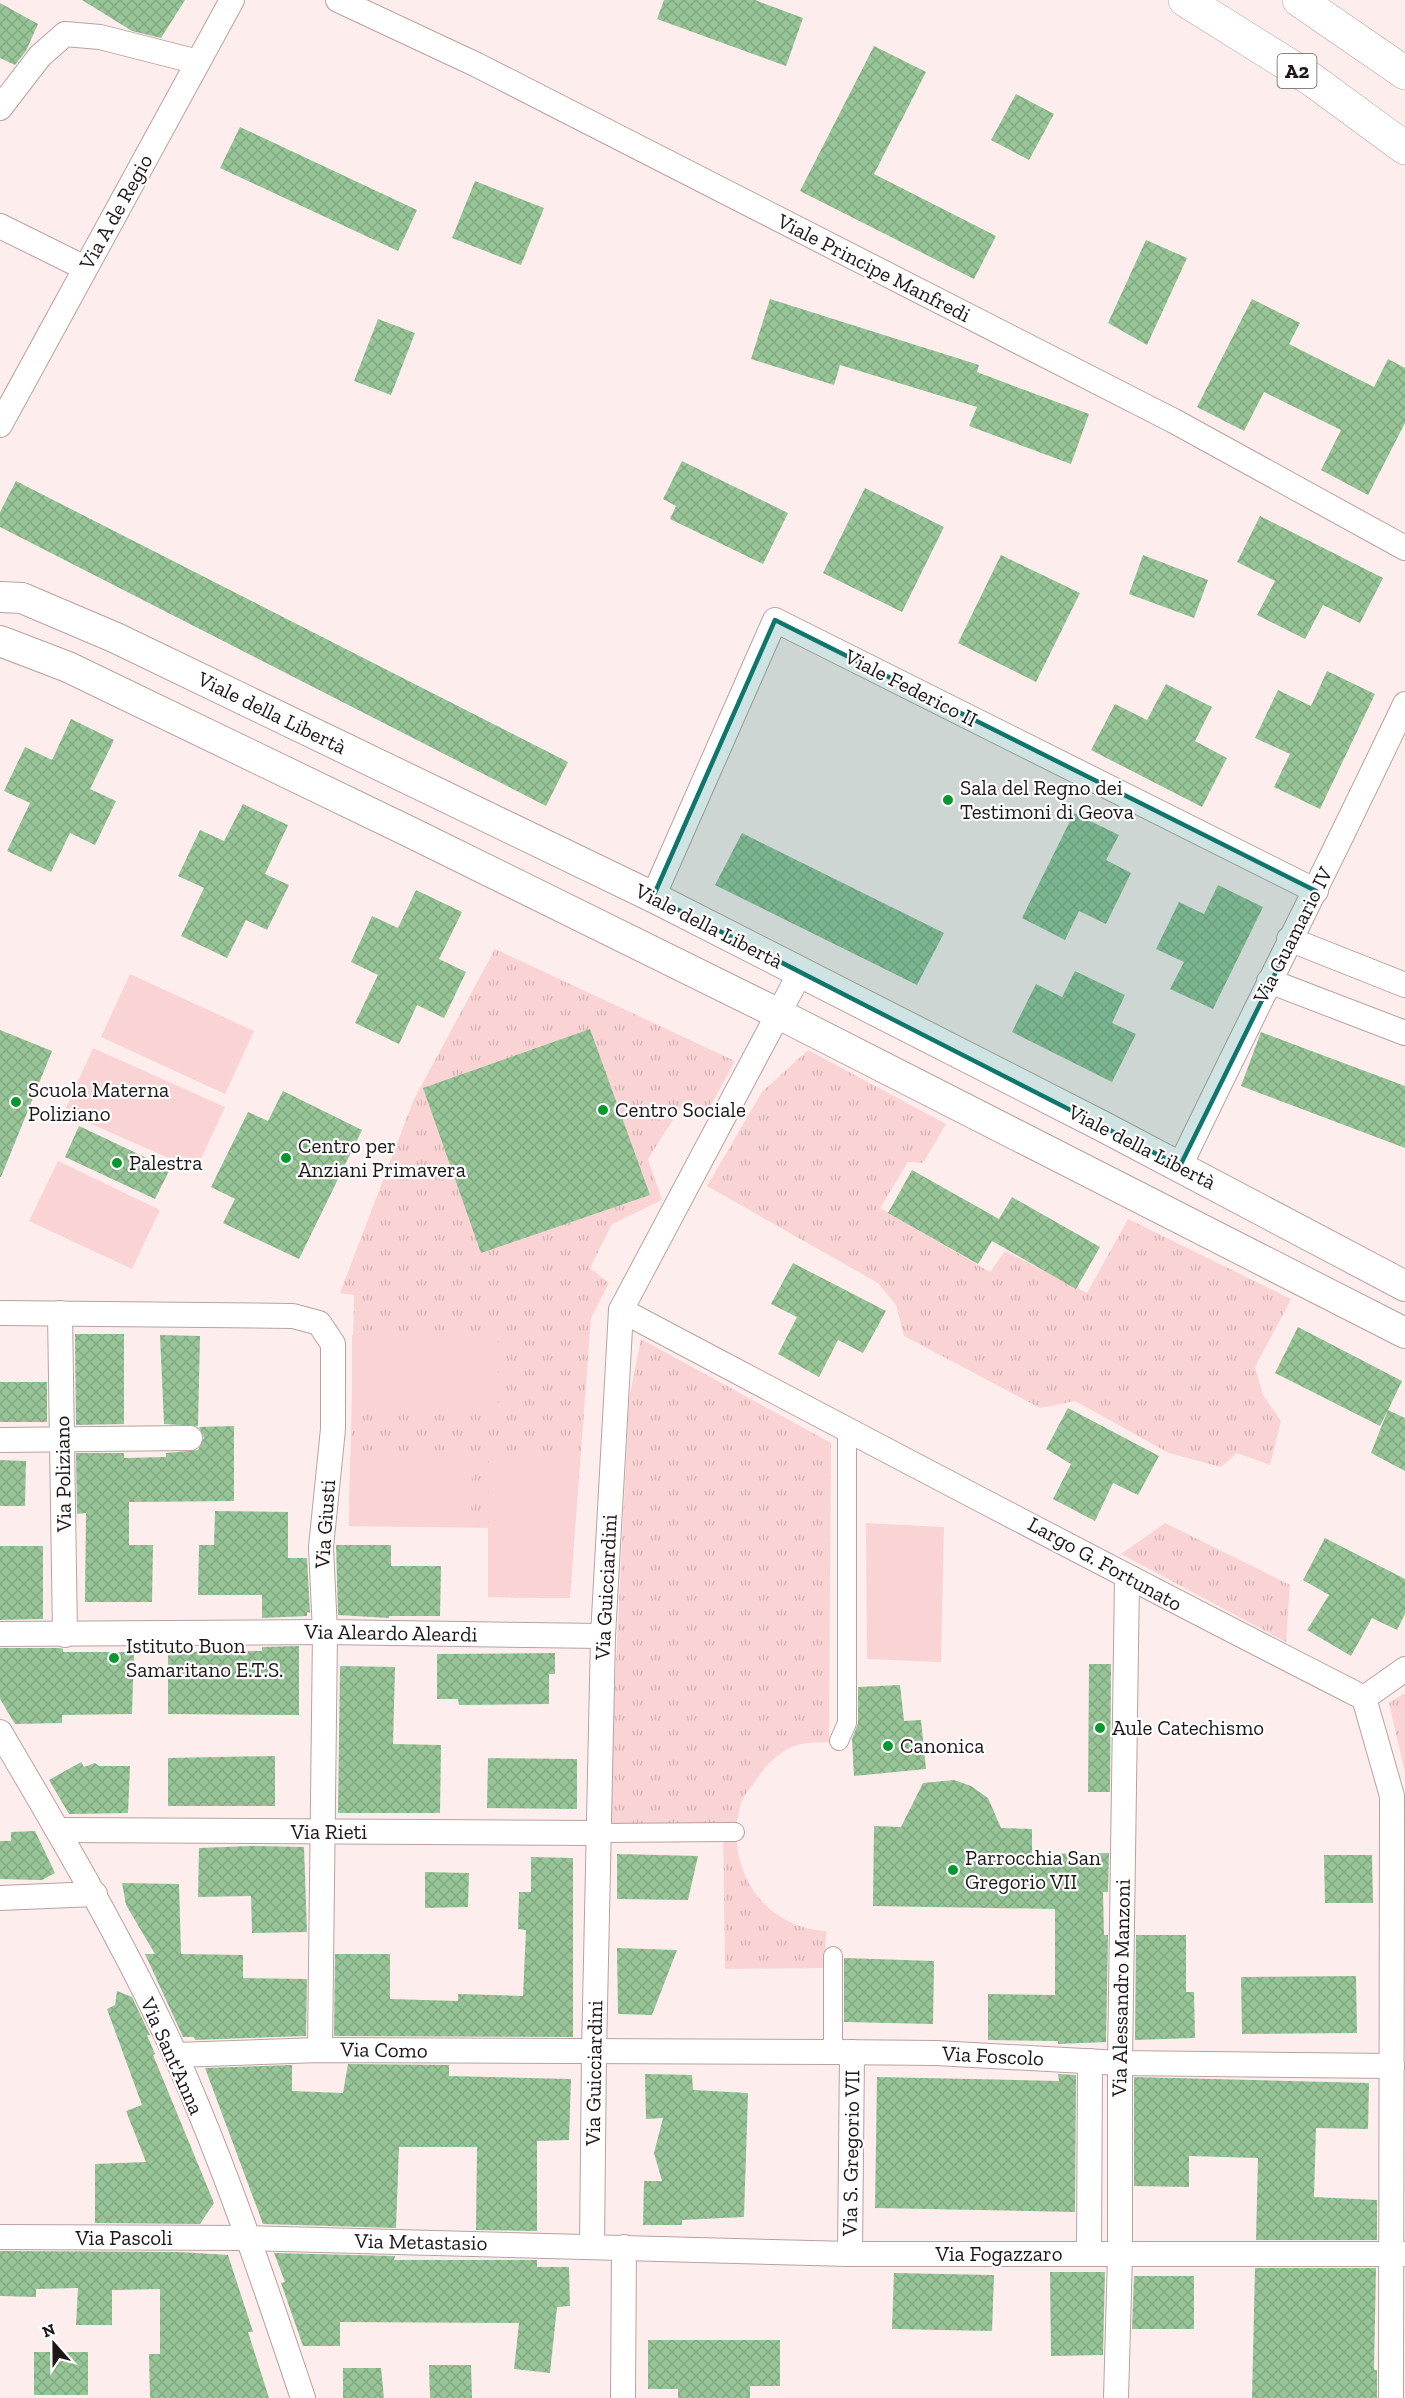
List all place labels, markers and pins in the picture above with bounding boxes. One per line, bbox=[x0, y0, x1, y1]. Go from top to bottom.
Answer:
place label: Sala del Regno dei Testimoni di Geova bbox=[960, 775, 1134, 824]
marker: Sala del Regno dei Testimoni di Geova bbox=[941, 793, 955, 807]
place label: Scuola Materna Poliziano bbox=[28, 1077, 169, 1126]
marker: Scuola Materna Poliziano bbox=[9, 1095, 23, 1109]
place label: Centro Sociale bbox=[615, 1097, 746, 1122]
marker: Centro Sociale bbox=[596, 1103, 610, 1117]
place label: Centro per Anziani Primavera bbox=[298, 1133, 466, 1182]
place label: Palestra bbox=[129, 1150, 202, 1175]
marker: Centro per Anziani Primavera bbox=[279, 1151, 293, 1165]
marker: Palestra bbox=[110, 1156, 124, 1170]
place label: Istituto Buon Samaritano E.T.S. bbox=[126, 1633, 283, 1682]
marker: Istituto Buon Samaritano E.T.S. bbox=[107, 1651, 121, 1665]
place label: Aule Catechismo bbox=[1112, 1715, 1264, 1740]
marker: Aule Catechismo bbox=[1093, 1721, 1107, 1735]
place label: Canonica bbox=[900, 1733, 984, 1758]
marker: Canonica bbox=[881, 1739, 895, 1753]
place label: Parrocchia San Gregorio VII bbox=[965, 1845, 1101, 1894]
marker: Parrocchia San Gregorio VII bbox=[946, 1863, 960, 1877]

